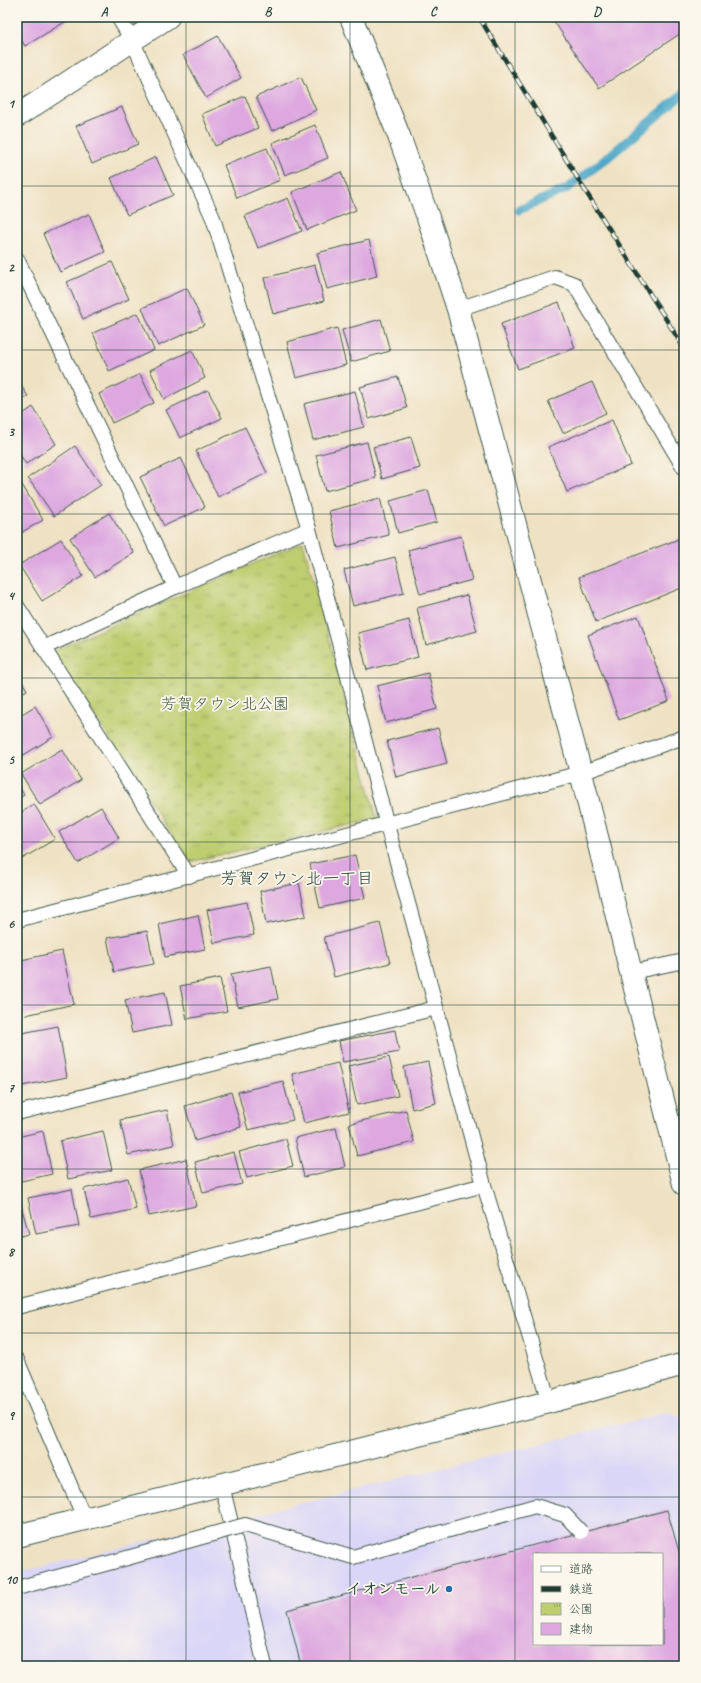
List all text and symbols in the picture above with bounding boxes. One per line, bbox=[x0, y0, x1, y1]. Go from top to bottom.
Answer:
text: A bbox=[101, 4, 109, 20]
text: B bbox=[265, 4, 273, 20]
text: C bbox=[430, 4, 438, 20]
text: D bbox=[593, 4, 602, 20]
text: 1 bbox=[8, 96, 16, 112]
text: 2 bbox=[8, 260, 15, 276]
text: 3 bbox=[8, 424, 15, 440]
text: 4 bbox=[8, 588, 16, 604]
park label: 芳賀タウン北公園 bbox=[161, 694, 289, 714]
text: 5 bbox=[8, 752, 15, 768]
district label: 芳賀タウン北一丁目 bbox=[221, 868, 374, 889]
text: 6 bbox=[8, 916, 15, 932]
text: 7 bbox=[8, 1080, 15, 1096]
text: 8 bbox=[8, 1244, 16, 1260]
text: 9 bbox=[8, 1408, 15, 1424]
legend bbox=[533, 1553, 663, 1645]
text: 道路 bbox=[569, 1561, 593, 1577]
text: 10 bbox=[5, 1572, 18, 1588]
place label: イオンモール bbox=[346, 1579, 441, 1599]
text: 鉄道 bbox=[569, 1581, 593, 1597]
marker: イオンモール bbox=[444, 1584, 454, 1594]
text: 公園 bbox=[569, 1601, 593, 1617]
text: 建物 bbox=[569, 1621, 593, 1637]

